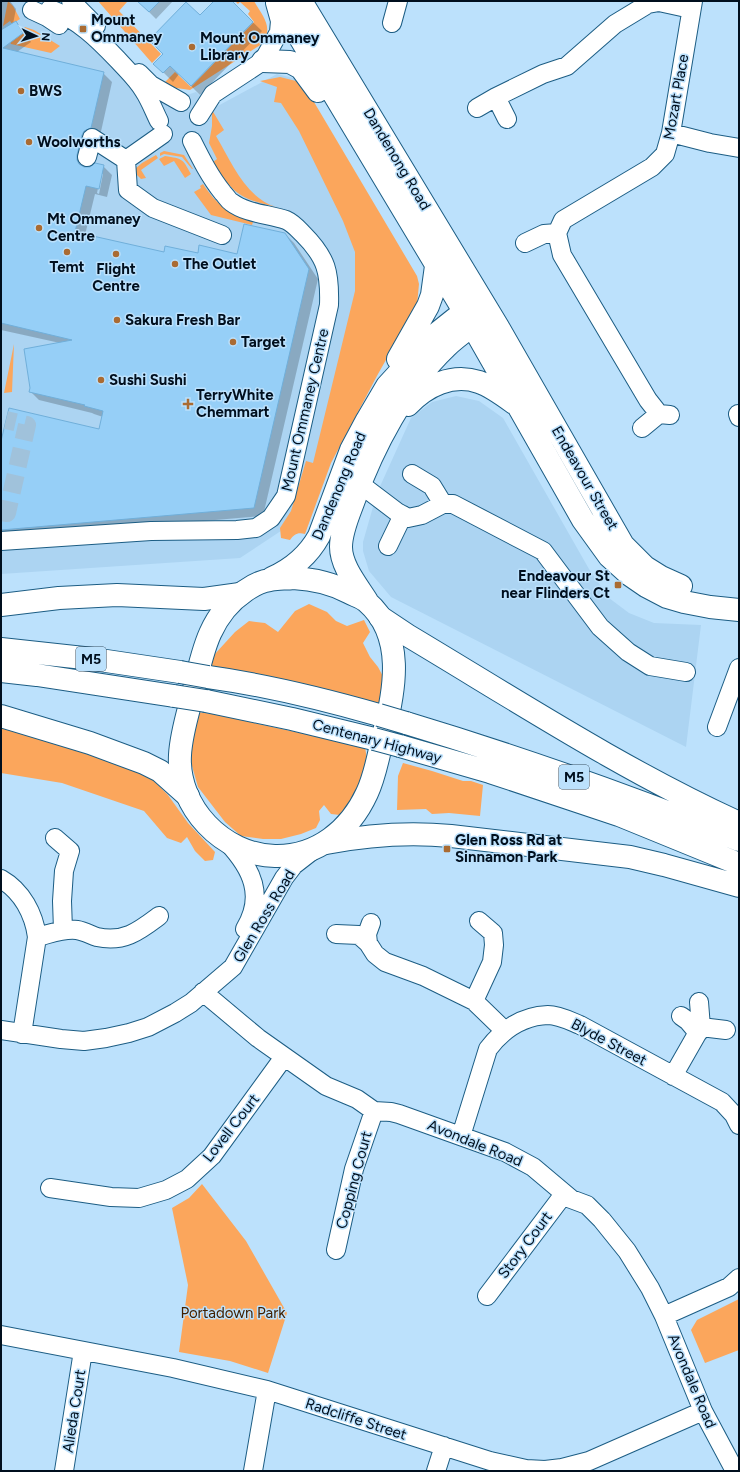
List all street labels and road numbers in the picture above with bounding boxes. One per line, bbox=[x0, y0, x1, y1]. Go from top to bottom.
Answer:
street label: Mozart Place bbox=[660, 53, 692, 141]
street label: Dandenong Road bbox=[359, 105, 435, 213]
street label: Mount Ommaney Centre bbox=[277, 327, 333, 493]
street label: Endeavour Street bbox=[548, 423, 622, 534]
street label: Dandenong Road bbox=[308, 429, 370, 543]
road number: M5 bbox=[76, 647, 106, 671]
street label: Centenary Highway bbox=[311, 715, 444, 767]
road number: M5 bbox=[559, 765, 589, 789]
street label: Glen Ross Road bbox=[229, 866, 299, 966]
street label: Blyde Street bbox=[568, 1015, 650, 1070]
street label: Lovell Court bbox=[199, 1090, 263, 1165]
street label: Avondale Road bbox=[425, 1116, 525, 1170]
street label: Copping Court bbox=[332, 1129, 376, 1231]
street label: Story Court bbox=[494, 1208, 556, 1282]
street label: Avondale Road bbox=[664, 1331, 720, 1431]
street label: Alieda Court bbox=[59, 1368, 90, 1454]
street label: Radcliffe Street bbox=[303, 1394, 409, 1444]

